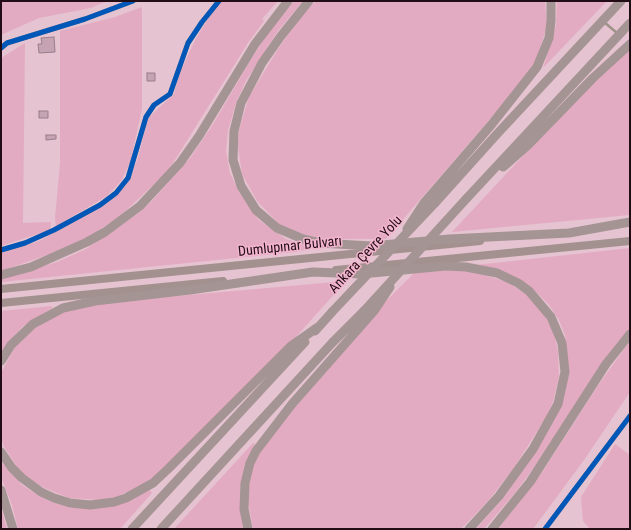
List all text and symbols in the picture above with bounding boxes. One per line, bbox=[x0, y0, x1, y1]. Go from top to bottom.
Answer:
street label: Ankara Çevre Yolu bbox=[326, 213, 406, 297]
street label: Dumlupınar Bulvarı bbox=[237, 233, 343, 261]

